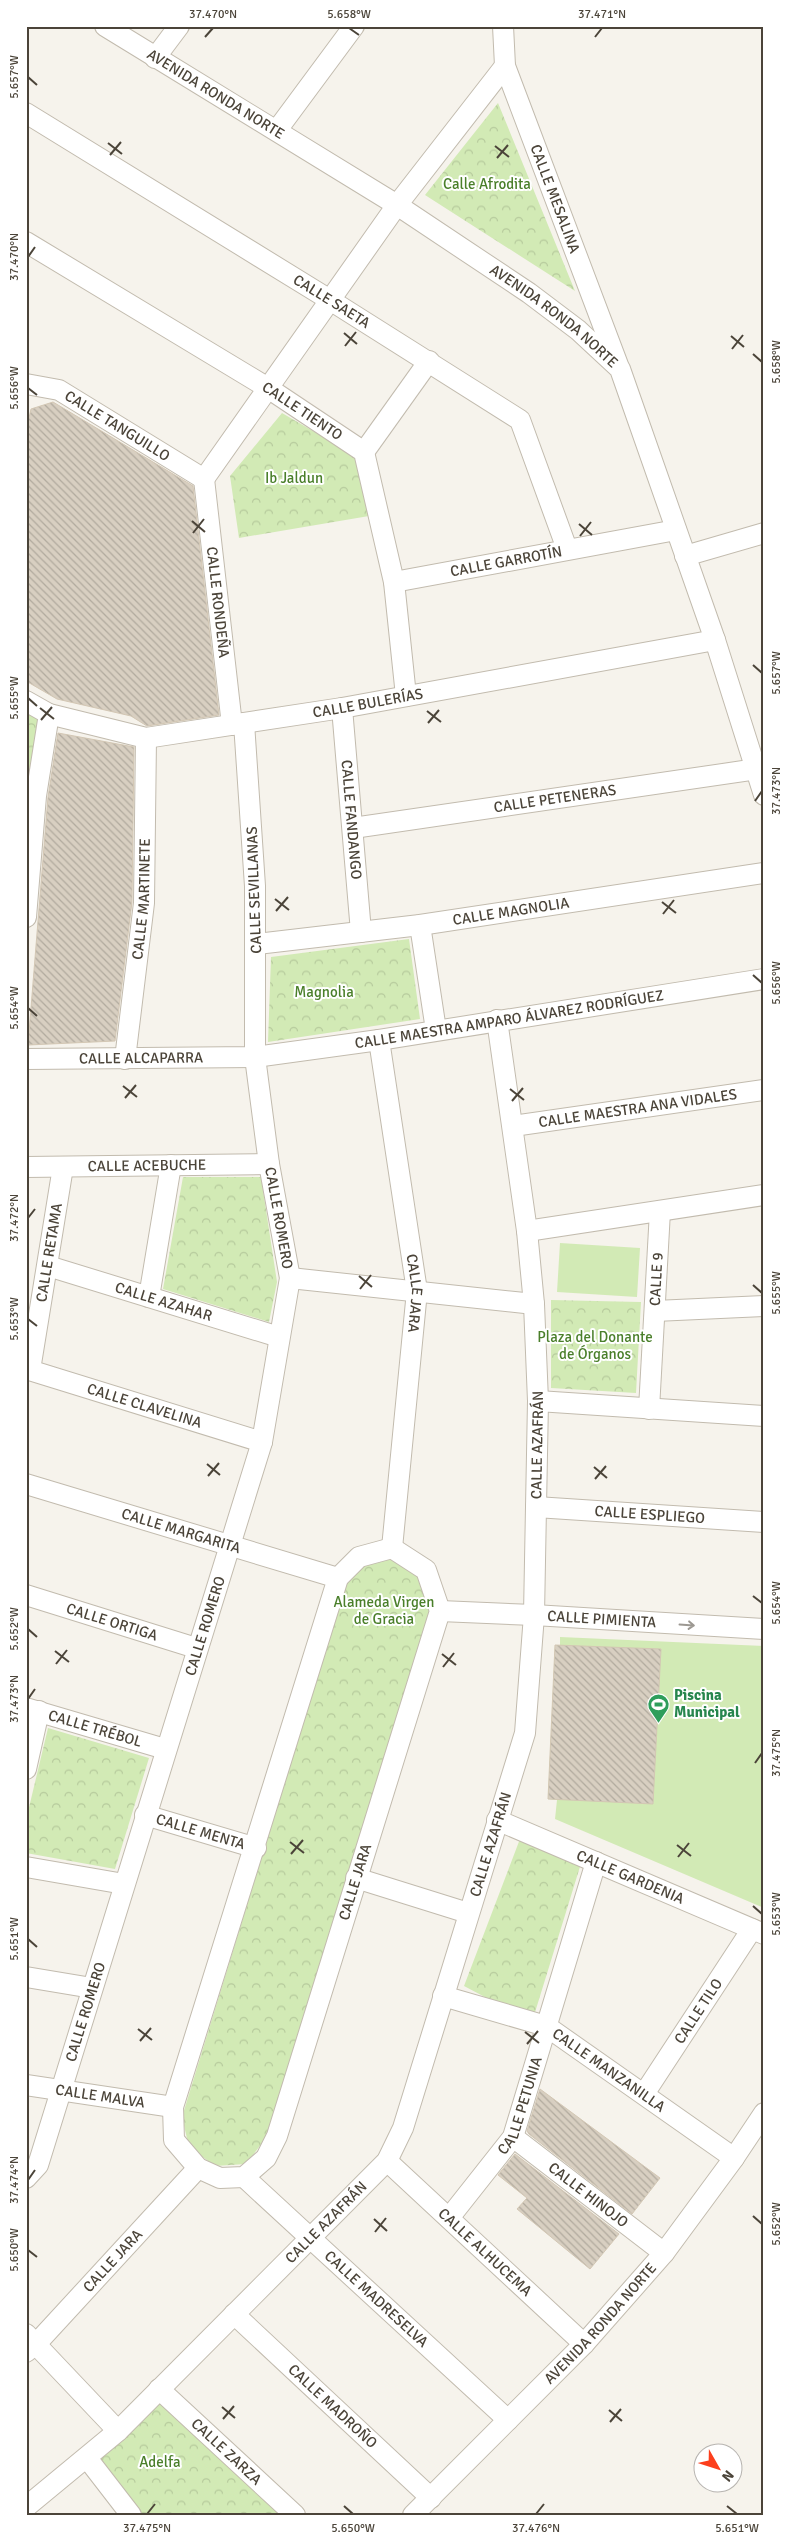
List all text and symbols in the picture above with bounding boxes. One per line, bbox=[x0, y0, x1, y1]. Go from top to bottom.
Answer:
text: 37.470°N bbox=[189, 7, 237, 22]
text: 5.658°W bbox=[327, 7, 371, 22]
text: 37.471°N bbox=[578, 7, 626, 22]
street label: AVENIDA RONDA NORTE bbox=[144, 45, 288, 143]
text: 5.657°W bbox=[7, 55, 22, 99]
street label: CALLE MESALINA bbox=[526, 142, 584, 256]
park label: Calle Afrodita bbox=[443, 175, 531, 193]
text: 37.470°N bbox=[7, 233, 22, 281]
street label: AVENIDA RONDA NORTE bbox=[486, 261, 622, 372]
street label: CALLE SAETA bbox=[290, 271, 373, 332]
text: 5.658°W bbox=[769, 340, 784, 384]
text: 5.656°W bbox=[7, 366, 22, 410]
street label: CALLE TIENTO bbox=[259, 378, 346, 444]
street label: CALLE TANGUILLO bbox=[61, 387, 173, 465]
park label: Ib Jaldun bbox=[265, 469, 323, 487]
street label: CALLE GARROTÍN bbox=[449, 542, 564, 580]
street label: CALLE RONDEÑA bbox=[203, 546, 233, 659]
text: 5.657°W bbox=[769, 651, 784, 695]
text: 5.655°W bbox=[7, 676, 22, 720]
street label: CALLE BULERÍAS bbox=[311, 684, 425, 721]
street label: CALLE FANDANGO bbox=[337, 759, 366, 880]
text: 37.473°N bbox=[769, 767, 784, 815]
street label: CALLE PETENERAS bbox=[492, 781, 617, 816]
street label: CALLE SEVILLANAS bbox=[243, 826, 265, 954]
street label: CALLE MARTINETE bbox=[128, 838, 154, 961]
street label: CALLE MAGNOLIA bbox=[451, 894, 570, 929]
text: 5.656°W bbox=[769, 961, 784, 1005]
park label: Magnolia bbox=[294, 983, 354, 1001]
text: 5.654°W bbox=[7, 986, 22, 1030]
street label: CALLE MAESTRA AMPARO ÁLVAREZ RODRÍGUEZ bbox=[354, 986, 665, 1052]
street label: CALLE ALCAPARRA bbox=[79, 1048, 203, 1068]
street label: CALLE MAESTRA ANA VIDALES bbox=[537, 1085, 738, 1131]
street label: CALLE ACEBUCHE bbox=[88, 1156, 206, 1175]
street label: CALLE ROMERO bbox=[261, 1166, 297, 1271]
text: 37.472°N bbox=[7, 1194, 22, 1242]
street label: CALLE RETAMA bbox=[32, 1202, 66, 1303]
street label: CALLE 9 bbox=[646, 1252, 667, 1306]
street label: CALLE JARA bbox=[402, 1253, 426, 1333]
text: 5.655°W bbox=[769, 1271, 784, 1315]
street label: CALLE AZAHAR bbox=[113, 1278, 214, 1325]
text: 5.653°W bbox=[7, 1297, 22, 1341]
park label: Plaza del Donante de Órganos bbox=[537, 1328, 653, 1363]
street label: CALLE CLAVELINA bbox=[85, 1379, 204, 1432]
street label: CALLE AZAFRÁN bbox=[527, 1390, 547, 1499]
street label: CALLE ESPLIEGO bbox=[594, 1502, 706, 1527]
street label: CALLE MARGARITA bbox=[119, 1504, 243, 1557]
street label: CALLE ROMERO bbox=[181, 1574, 229, 1678]
text: 5.654°W bbox=[769, 1581, 784, 1625]
park label: Alameda Virgen de Gracia bbox=[333, 1593, 435, 1628]
street label: CALLE ORTIGA bbox=[64, 1599, 160, 1644]
text: 5.652°W bbox=[7, 1607, 22, 1651]
street label: CALLE PIMIENTA bbox=[547, 1607, 657, 1631]
one-way arrow bbox=[679, 1620, 695, 1629]
text: 37.473°N bbox=[7, 1675, 22, 1723]
place label: Piscina Municipal bbox=[674, 1686, 740, 1721]
sports icon: Piscina Municipal bbox=[646, 1692, 670, 1723]
street label: CALLE TRÉBOL bbox=[46, 1706, 144, 1751]
text: 37.475°N bbox=[769, 1729, 784, 1777]
street label: CALLE AZAFRÁN bbox=[466, 1790, 515, 1899]
street label: CALLE MENTA bbox=[154, 1810, 247, 1853]
street label: CALLE JARA bbox=[335, 1842, 375, 1922]
street label: CALLE GARDENIA bbox=[574, 1846, 687, 1908]
text: 5.653°W bbox=[769, 1892, 784, 1936]
text: 5.651°W bbox=[7, 1917, 22, 1961]
street label: CALLE ROMERO bbox=[62, 1960, 109, 2064]
street label: CALLE TILO bbox=[670, 1975, 726, 2047]
street label: CALLE MANZANILLA bbox=[549, 2024, 669, 2116]
street label: CALLE PETUNIA bbox=[493, 2054, 546, 2158]
street label: CALLE MALVA bbox=[54, 2081, 146, 2112]
text: 37.474°N bbox=[7, 2156, 22, 2204]
street label: CALLE HINOJO bbox=[545, 2158, 632, 2231]
street label: CALLE AZAFRÁN bbox=[281, 2177, 371, 2267]
text: 5.652°W bbox=[769, 2202, 784, 2246]
street label: CALLE ALHUCEMA bbox=[435, 2204, 536, 2300]
street label: CALLE JARA bbox=[79, 2225, 146, 2296]
text: 5.650°W bbox=[7, 2228, 22, 2272]
street label: CALLE MADRESELVA bbox=[321, 2247, 432, 2351]
street label: AVENIDA RONDA NORTE bbox=[540, 2259, 660, 2388]
street label: CALLE MADROÑO bbox=[284, 2360, 381, 2452]
street label: CALLE ZARZA bbox=[187, 2414, 266, 2489]
north arrow bbox=[692, 2444, 742, 2494]
park label: Adelfa bbox=[139, 2453, 181, 2471]
text: N bbox=[718, 2467, 737, 2485]
text: 37.475°N bbox=[123, 2521, 171, 2536]
text: 5.650°W bbox=[331, 2521, 375, 2536]
text: 37.476°N bbox=[512, 2521, 560, 2536]
text: 5.651°W bbox=[715, 2521, 759, 2536]

